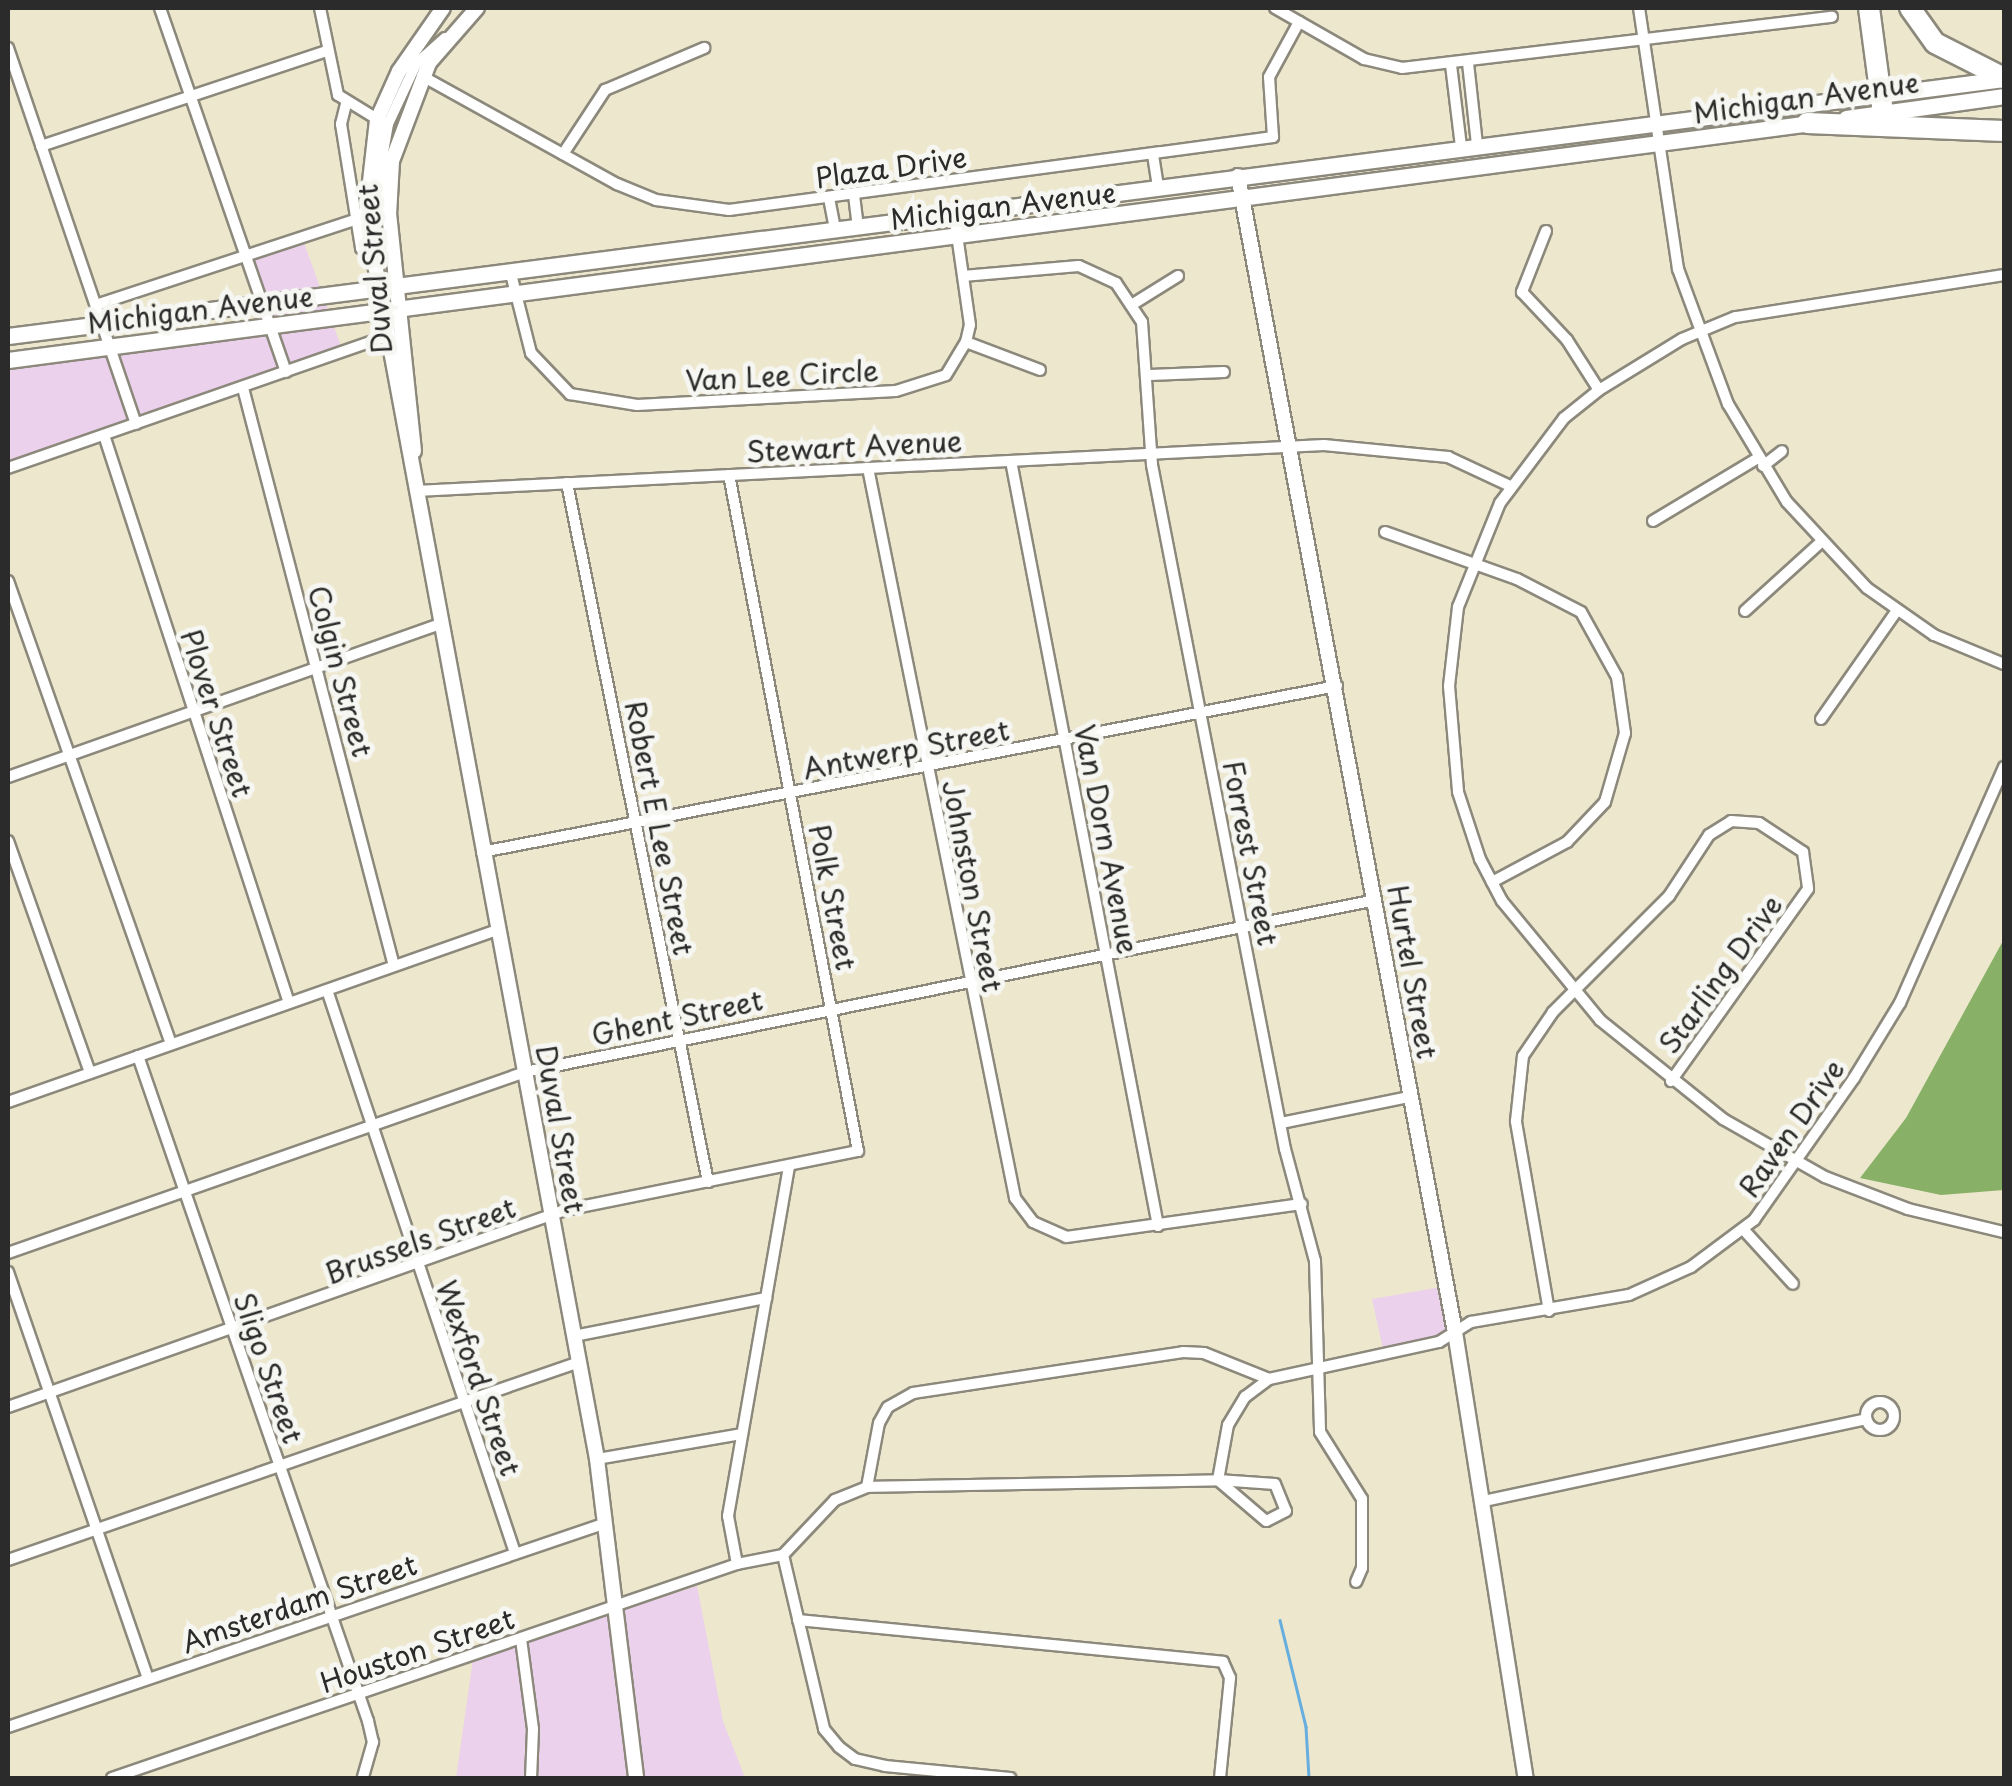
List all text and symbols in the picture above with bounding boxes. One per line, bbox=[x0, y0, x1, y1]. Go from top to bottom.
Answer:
street label: Michigan Avenue bbox=[1692, 65, 1920, 129]
street label: Plaza Drive bbox=[813, 140, 969, 194]
street label: Michigan Avenue bbox=[889, 175, 1117, 235]
street label: Duval Street bbox=[350, 183, 398, 355]
street label: Michigan Avenue bbox=[86, 279, 314, 339]
street label: Van Lee Circle bbox=[684, 353, 880, 397]
street label: Stewart Avenue bbox=[747, 424, 961, 468]
street label: Colgin Street bbox=[302, 581, 380, 761]
street label: Plover Street bbox=[174, 625, 260, 801]
street label: Robert E Lee Street bbox=[618, 695, 702, 961]
street label: Antwerp Street bbox=[799, 712, 1013, 786]
street label: Van Dorn Avenue bbox=[1068, 722, 1146, 956]
street label: Forrest Street bbox=[1217, 757, 1285, 949]
street label: Johnston Street bbox=[936, 778, 1010, 994]
street label: Polk Street bbox=[802, 821, 864, 973]
street label: Hurtel Street bbox=[1381, 882, 1445, 1062]
street label: Starling Drive bbox=[1651, 889, 1789, 1059]
street label: Ghent Street bbox=[588, 982, 766, 1052]
street label: Duval Street bbox=[530, 1042, 592, 1216]
street label: Raven Drive bbox=[1731, 1052, 1851, 1204]
street label: Brussels Street bbox=[319, 1190, 521, 1290]
street label: Wexford Street bbox=[430, 1276, 528, 1480]
street label: Sligo Street bbox=[227, 1288, 311, 1448]
street label: Amsterdam Street bbox=[176, 1547, 422, 1659]
street label: Houston Street bbox=[316, 1601, 518, 1699]

